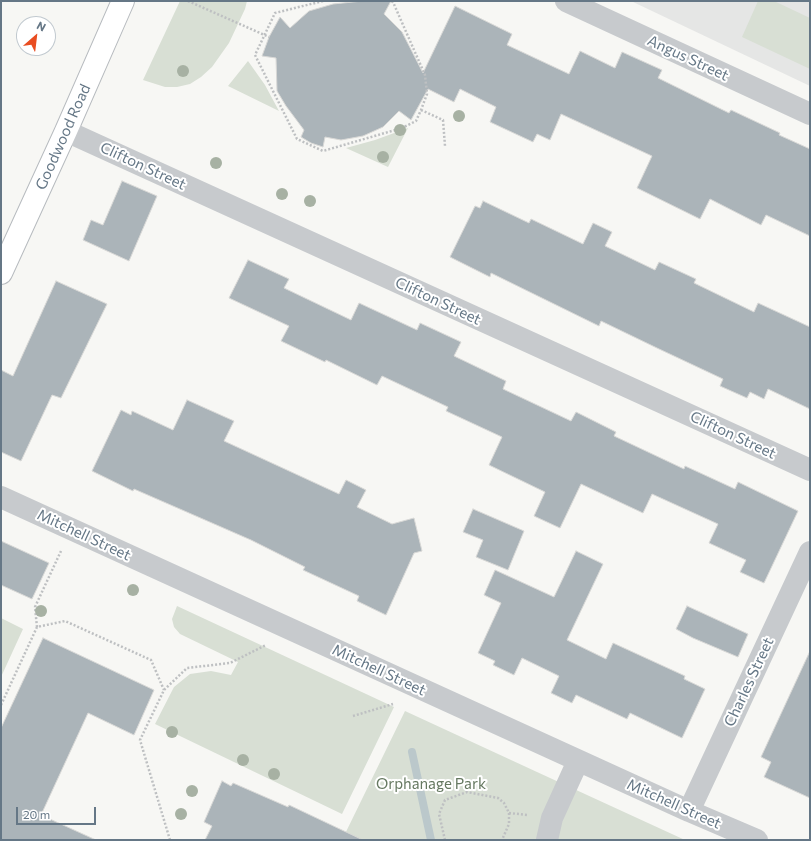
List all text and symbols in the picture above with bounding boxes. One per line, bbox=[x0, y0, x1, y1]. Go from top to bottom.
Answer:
north arrow bbox=[16, 16, 56, 56]
text: N bbox=[35, 18, 48, 34]
street label: Angus Street bbox=[645, 31, 731, 85]
street label: Goodwood Road bbox=[32, 81, 94, 193]
street label: Clifton Street bbox=[97, 138, 189, 194]
street label: Clifton Street bbox=[392, 273, 484, 329]
street label: Clifton Street bbox=[687, 407, 779, 463]
street label: Mitchell Street bbox=[34, 505, 134, 565]
street label: Charles Street bbox=[720, 634, 778, 730]
street label: Mitchell Street bbox=[329, 640, 429, 700]
park label: Orphanage Park bbox=[376, 775, 486, 793]
street label: Mitchell Street bbox=[624, 775, 724, 833]
scale bar bbox=[18, 799, 98, 825]
text: 20 m bbox=[23, 807, 50, 821]

